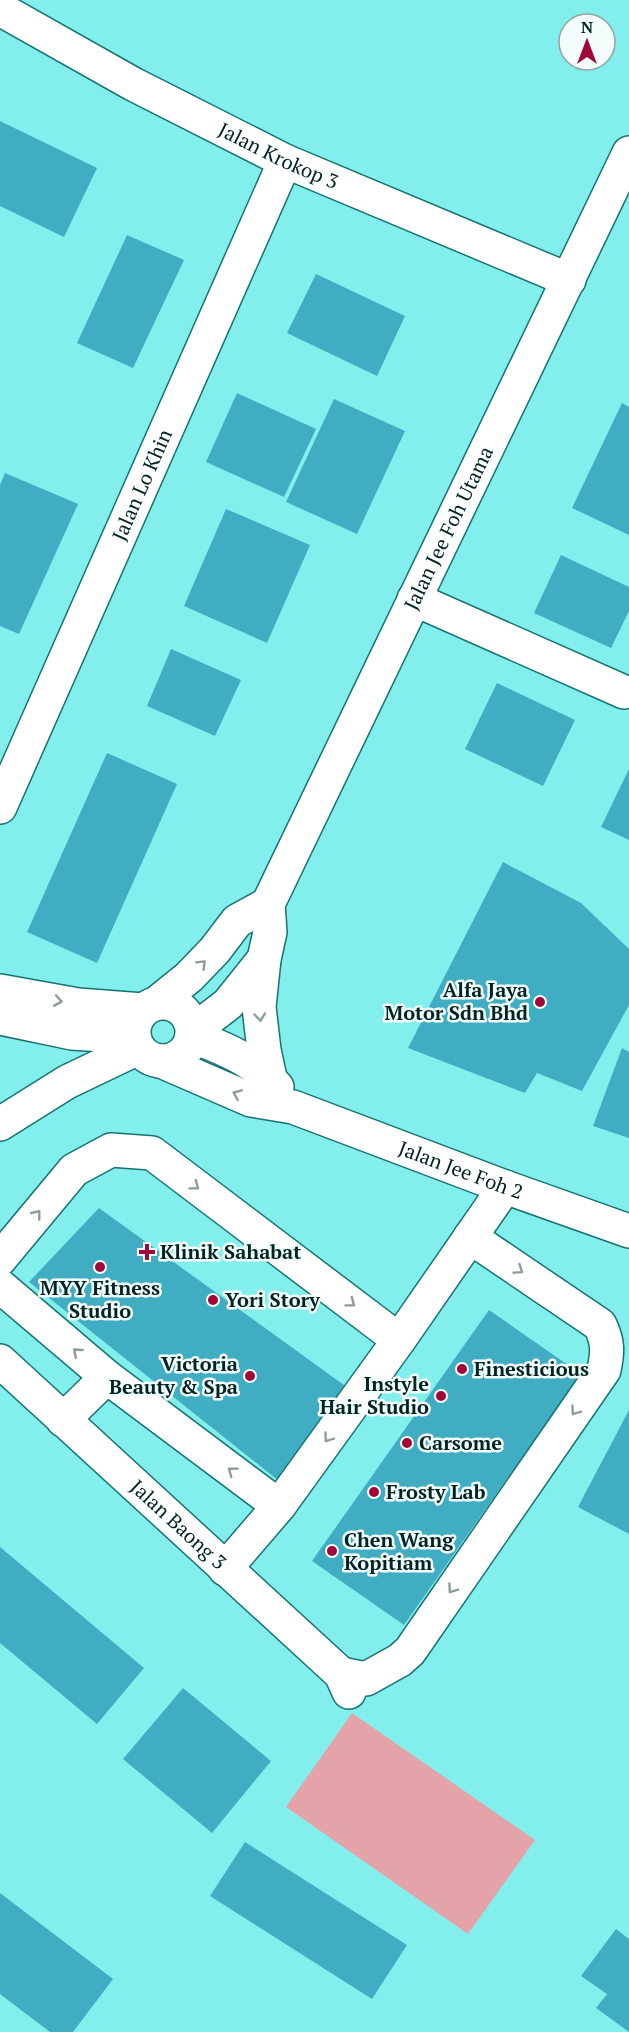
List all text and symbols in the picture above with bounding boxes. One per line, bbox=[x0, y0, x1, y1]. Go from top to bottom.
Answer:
north arrow bbox=[557, 12, 617, 72]
text: N bbox=[581, 16, 593, 38]
street label: Jalan Krokop 3 bbox=[214, 116, 343, 195]
street label: Jalan Lo Khin bbox=[105, 425, 178, 545]
street label: Jalan Jee Foh Utama bbox=[397, 442, 499, 614]
one-way arrow bbox=[195, 960, 206, 970]
place label: Alfa Jaya Motor Sdn Bhd bbox=[385, 976, 528, 1026]
one-way arrow bbox=[53, 995, 62, 1007]
marker: Alfa Jaya Motor Sdn Bhd bbox=[533, 995, 547, 1009]
one-way arrow bbox=[253, 1012, 266, 1021]
one-way arrow bbox=[232, 1089, 243, 1101]
street label: Jalan Jee Foh 2 bbox=[395, 1134, 527, 1205]
one-way arrow bbox=[188, 1179, 199, 1190]
one-way arrow bbox=[30, 1210, 41, 1221]
place label: Klinik Sahabat bbox=[160, 1238, 301, 1265]
marker: Klinik Sahabat bbox=[138, 1243, 156, 1261]
marker: MYY Fitness Studio bbox=[93, 1260, 107, 1274]
one-way arrow bbox=[512, 1263, 523, 1274]
place label: MYY Fitness Studio bbox=[40, 1274, 160, 1324]
place label: Yori Story bbox=[225, 1286, 320, 1313]
marker: Yori Story bbox=[206, 1293, 220, 1307]
one-way arrow bbox=[344, 1296, 355, 1307]
one-way arrow bbox=[73, 1348, 84, 1359]
place label: Victoria Beauty & Spa bbox=[109, 1350, 238, 1400]
place label: Finesticious bbox=[474, 1355, 589, 1382]
marker: Finesticious bbox=[455, 1362, 469, 1376]
marker: Victoria Beauty & Spa bbox=[243, 1369, 257, 1383]
place label: Instyle Hair Studio bbox=[320, 1370, 429, 1420]
marker: Instyle Hair Studio bbox=[434, 1389, 448, 1403]
one-way arrow bbox=[571, 1404, 582, 1415]
place label: Carsome bbox=[419, 1429, 502, 1456]
one-way arrow bbox=[324, 1432, 335, 1443]
marker: Carsome bbox=[400, 1436, 414, 1450]
one-way arrow bbox=[228, 1467, 239, 1478]
street label: Jalan Baong 3 bbox=[125, 1473, 232, 1575]
place label: Frosty Lab bbox=[386, 1478, 486, 1505]
marker: Frosty Lab bbox=[367, 1485, 381, 1499]
place label: Chen Wang Kopitiam bbox=[344, 1526, 454, 1576]
marker: Chen Wang Kopitiam bbox=[325, 1544, 339, 1558]
one-way arrow bbox=[448, 1582, 459, 1593]

